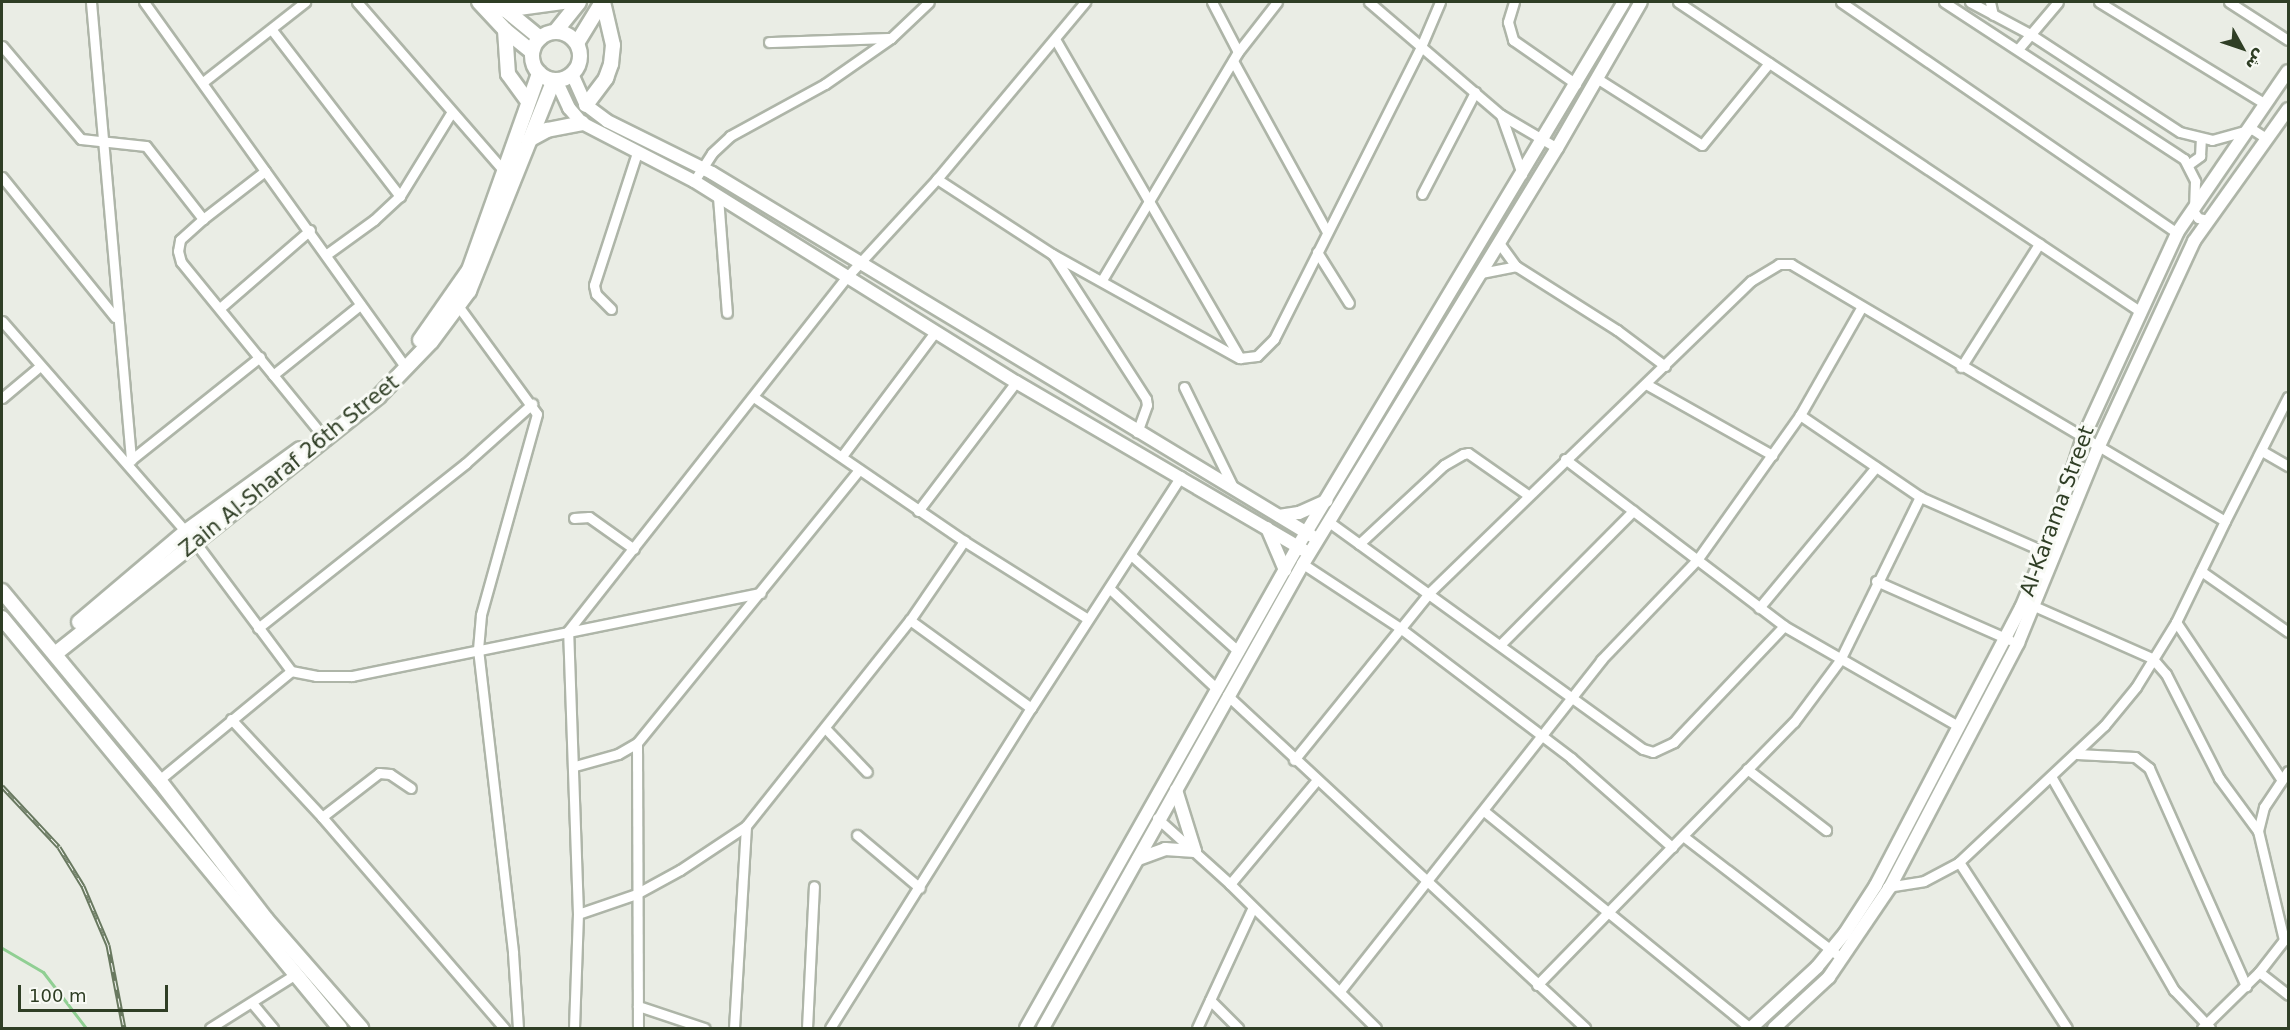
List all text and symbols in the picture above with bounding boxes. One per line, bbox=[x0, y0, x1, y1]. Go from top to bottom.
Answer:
north arrow bbox=[2212, 18, 2272, 78]
text: ش bbox=[2242, 45, 2271, 74]
street label: Zain Al-Sharaf 26th Street bbox=[174, 370, 404, 562]
street label: Al-Karama Street bbox=[2014, 422, 2100, 600]
scale bar bbox=[21, 973, 171, 1011]
text: 100 m bbox=[29, 985, 87, 1006]

